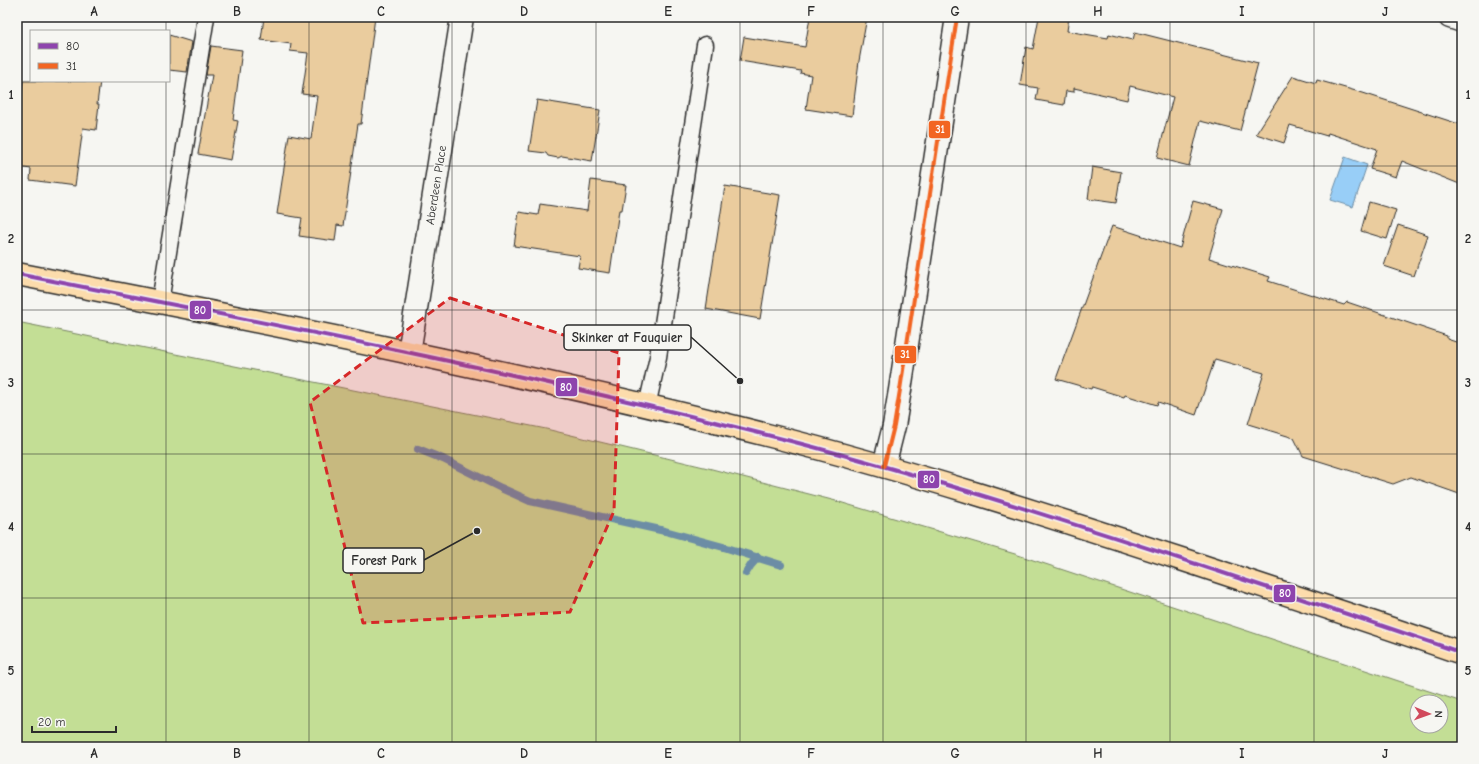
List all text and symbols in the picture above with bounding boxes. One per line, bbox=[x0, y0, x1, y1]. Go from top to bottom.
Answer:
text: A bbox=[90, 4, 98, 19]
text: B bbox=[233, 4, 241, 19]
text: C bbox=[377, 4, 385, 19]
text: D bbox=[520, 4, 528, 19]
text: E bbox=[664, 4, 672, 19]
text: F bbox=[807, 4, 815, 19]
text: G bbox=[950, 4, 960, 19]
text: H bbox=[1093, 4, 1103, 19]
text: I bbox=[1239, 4, 1245, 19]
text: J bbox=[1382, 4, 1388, 19]
legend bbox=[30, 30, 170, 82]
text: 80 bbox=[66, 39, 80, 53]
text: 31 bbox=[66, 59, 77, 73]
text: 1 bbox=[8, 87, 14, 102]
text: 1 bbox=[1465, 87, 1471, 102]
line badge: 31 bbox=[928, 120, 951, 139]
text: 31 bbox=[935, 123, 945, 136]
street label: Aberdeen Place bbox=[423, 144, 449, 226]
text: 2 bbox=[8, 231, 14, 246]
text: 2 bbox=[1465, 231, 1471, 246]
line badge: 80 bbox=[189, 300, 212, 320]
text: 80 bbox=[194, 304, 206, 317]
callout: Skinker at Fauquier bbox=[564, 325, 691, 350]
text: Skinker at Fauquier bbox=[572, 330, 683, 345]
line badge: 31 bbox=[894, 345, 917, 364]
text: 31 bbox=[900, 348, 910, 361]
text: 3 bbox=[8, 375, 14, 390]
text: 3 bbox=[1465, 375, 1471, 390]
line badge: 80 bbox=[555, 377, 578, 397]
text: 80 bbox=[560, 381, 572, 394]
line badge: 80 bbox=[917, 470, 940, 489]
text: 80 bbox=[923, 473, 935, 486]
text: 4 bbox=[8, 519, 14, 534]
text: 4 bbox=[1465, 519, 1471, 534]
callout: Forest Park bbox=[343, 548, 424, 573]
text: Forest Park bbox=[351, 553, 417, 568]
line badge: 80 bbox=[1273, 584, 1296, 603]
text: 80 bbox=[1279, 587, 1291, 600]
text: 5 bbox=[8, 663, 15, 678]
text: 5 bbox=[1465, 663, 1472, 678]
north arrow bbox=[1409, 694, 1449, 734]
scale bar bbox=[32, 708, 116, 734]
text: N bbox=[1432, 711, 1445, 718]
text: 20 m bbox=[38, 715, 66, 729]
text: A bbox=[90, 746, 98, 761]
text: B bbox=[233, 746, 241, 761]
text: C bbox=[377, 746, 385, 761]
text: D bbox=[520, 746, 528, 761]
text: E bbox=[664, 746, 672, 761]
text: F bbox=[807, 746, 815, 761]
text: G bbox=[950, 746, 960, 761]
text: H bbox=[1093, 746, 1103, 761]
text: I bbox=[1239, 746, 1245, 761]
text: J bbox=[1382, 746, 1388, 761]

